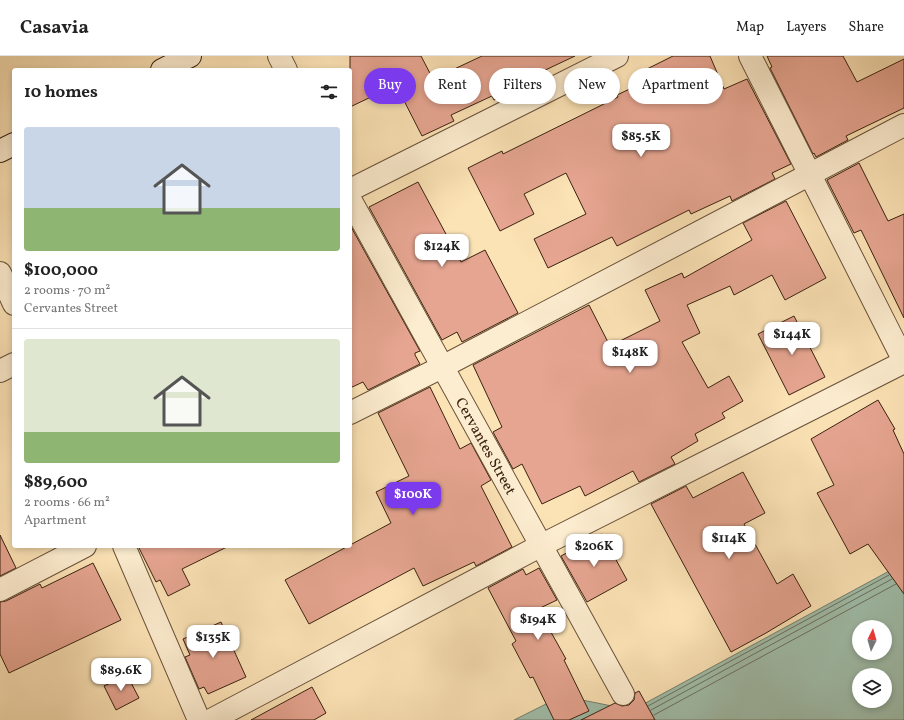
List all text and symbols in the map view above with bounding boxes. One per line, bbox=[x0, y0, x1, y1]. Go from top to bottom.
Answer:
text: Casavia bbox=[20, 15, 89, 41]
text: Map bbox=[736, 18, 764, 37]
text: Layers bbox=[786, 18, 826, 37]
text: Share bbox=[848, 18, 884, 37]
chip: Buy bbox=[364, 68, 416, 104]
chip: Rent bbox=[424, 68, 481, 104]
chip: Filters bbox=[489, 68, 556, 104]
chip: New bbox=[564, 68, 620, 104]
chip: Apartment bbox=[628, 68, 723, 104]
text: 10 homes bbox=[24, 81, 98, 104]
icon: filters bbox=[318, 81, 340, 103]
pin: $85.5K bbox=[608, 124, 674, 158]
text: $85.5K bbox=[621, 128, 661, 146]
icon: home bbox=[146, 153, 218, 225]
pin: $124K bbox=[414, 234, 470, 268]
text: $124K bbox=[424, 238, 460, 256]
text: $100,000 bbox=[24, 259, 98, 282]
text: 2 rooms · 70 m² bbox=[24, 282, 110, 300]
text: Cervantes Street bbox=[24, 300, 118, 318]
pin: $144K bbox=[764, 322, 820, 356]
text: $144K bbox=[773, 326, 811, 344]
pin: $148K bbox=[602, 340, 658, 374]
text: $148K bbox=[612, 344, 648, 362]
icon: home bbox=[146, 365, 218, 437]
street label: Cervantes Street bbox=[449, 394, 520, 499]
text: $89,600 bbox=[24, 471, 88, 494]
pin: $100K bbox=[385, 482, 441, 516]
text: $100K bbox=[394, 486, 432, 504]
text: 2 rooms · 66 m² bbox=[24, 494, 110, 512]
text: Apartment bbox=[24, 512, 87, 530]
pin: $114K bbox=[701, 526, 757, 560]
text: $114K bbox=[712, 530, 747, 548]
pin: $206K bbox=[566, 534, 622, 568]
text: $206K bbox=[575, 538, 613, 556]
pin: $194K bbox=[510, 607, 566, 641]
text: $194K bbox=[520, 611, 556, 629]
north arrow bbox=[852, 620, 892, 660]
map controls bbox=[852, 620, 892, 708]
pin: $135K bbox=[185, 625, 241, 659]
text: $135K bbox=[196, 629, 230, 647]
pin: $89.6K bbox=[88, 658, 154, 692]
text: $89.6K bbox=[100, 662, 142, 680]
button: layers bbox=[852, 668, 892, 708]

